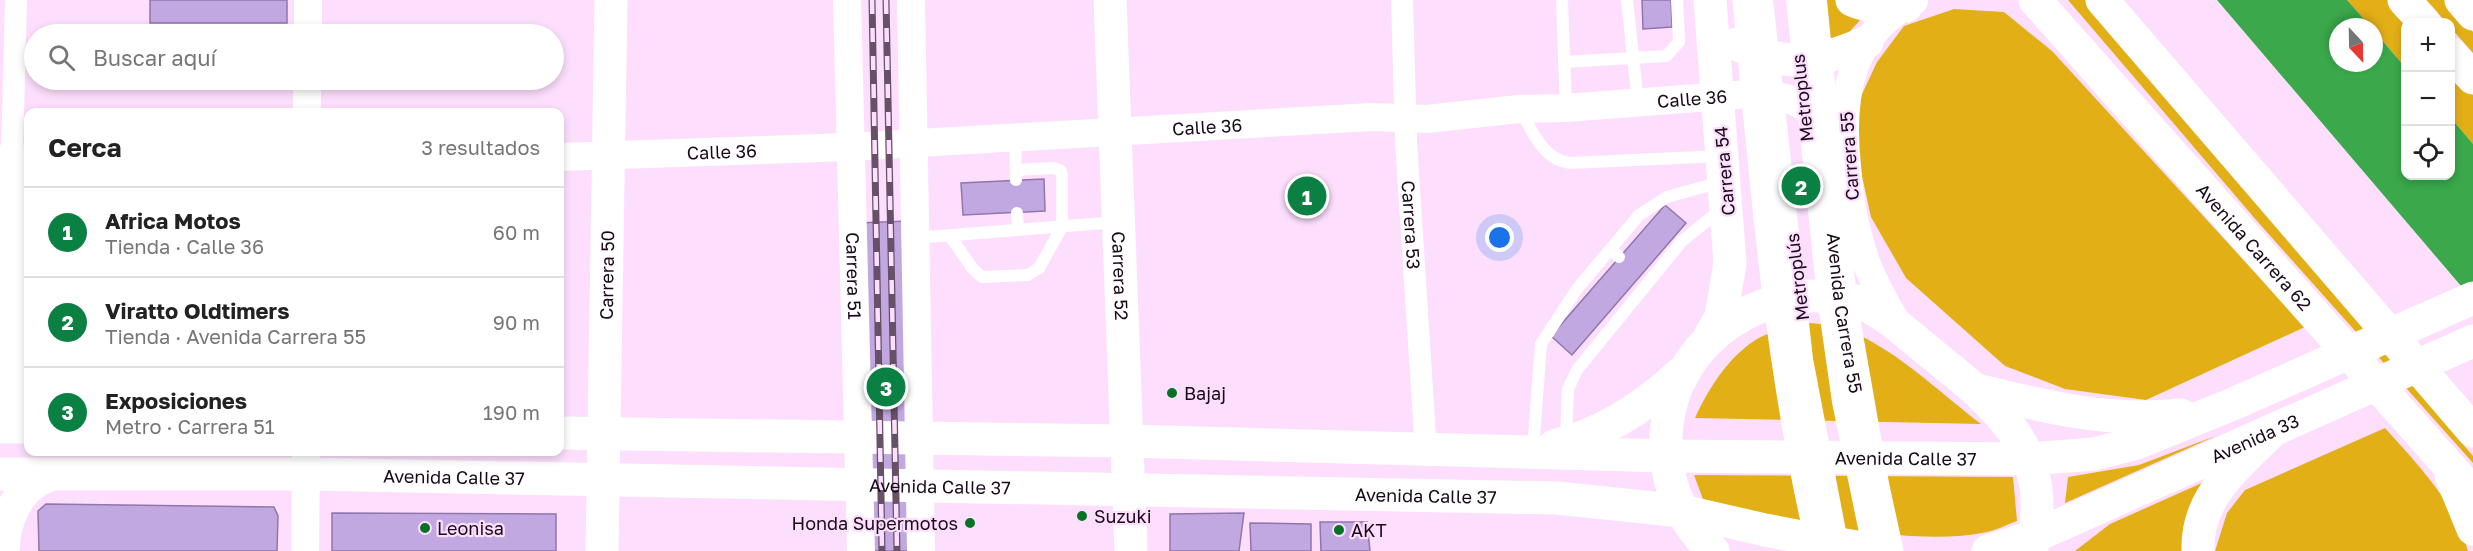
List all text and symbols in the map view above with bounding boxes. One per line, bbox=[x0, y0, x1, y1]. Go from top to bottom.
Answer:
north arrow bbox=[2329, 18, 2383, 72]
map controls bbox=[2401, 18, 2455, 180]
button: + bbox=[2401, 18, 2455, 72]
search box bbox=[24, 24, 564, 90]
icon: search bbox=[45, 41, 78, 74]
text: Buscar aquí bbox=[93, 44, 216, 71]
street label: Metroplus bbox=[1786, 53, 1818, 143]
button: − bbox=[2401, 72, 2455, 126]
street label: Calle 36 bbox=[1656, 85, 1728, 112]
street label: Carrera 55 bbox=[1835, 111, 1863, 201]
street label: Calle 36 bbox=[1172, 113, 1243, 139]
street label: Carrera 54 bbox=[1709, 125, 1739, 217]
button: locate bbox=[2401, 126, 2455, 180]
text: Cerca bbox=[48, 132, 122, 163]
text: 3 resultados bbox=[421, 135, 540, 159]
street label: Calle 36 bbox=[686, 139, 757, 164]
pin: 2 bbox=[1782, 164, 1820, 208]
pin: 1 bbox=[1288, 174, 1326, 218]
street label: Avenida Carrera 62 bbox=[2192, 179, 2316, 315]
street label: Carrera 53 bbox=[1397, 180, 1425, 270]
text: Africa Motos bbox=[105, 207, 241, 234]
text: 1 bbox=[62, 220, 73, 244]
text: 60 m bbox=[493, 220, 540, 244]
your location bbox=[1485, 223, 1514, 252]
street label: Carrera 50 bbox=[595, 230, 618, 320]
street label: Carrera 52 bbox=[1108, 231, 1133, 321]
street label: Carrera 51 bbox=[842, 232, 866, 320]
street label: Metroplús bbox=[1781, 232, 1813, 322]
street label: Avenida Carrera 55 bbox=[1823, 232, 1867, 395]
text: Tienda · Calle 36 bbox=[105, 234, 264, 258]
text: Viratto Oldtimers bbox=[105, 297, 289, 324]
text: 2 bbox=[61, 310, 74, 334]
text: 90 m bbox=[493, 310, 540, 334]
text: Tienda · Avenida Carrera 55 bbox=[105, 324, 366, 348]
pin: 3 bbox=[866, 364, 906, 410]
place label: Bajaj bbox=[1184, 382, 1226, 404]
marker: Bajaj bbox=[1165, 386, 1179, 400]
text: Exposiciones bbox=[105, 387, 247, 414]
text: 3 bbox=[61, 400, 74, 424]
text: 190 m bbox=[483, 400, 540, 424]
street label: Avenida 33 bbox=[2207, 409, 2302, 467]
text: Metro · Carrera 51 bbox=[105, 414, 275, 438]
street label: Avenida Calle 37 bbox=[1835, 446, 1977, 470]
street label: Avenida Calle 37 bbox=[383, 464, 525, 489]
street label: Avenida Calle 37 bbox=[869, 474, 1011, 499]
street label: Avenida Calle 37 bbox=[1355, 483, 1497, 508]
place label: Suzuki bbox=[1094, 505, 1151, 527]
marker: Suzuki bbox=[1075, 509, 1089, 523]
place label: Honda Supermotos bbox=[792, 512, 958, 534]
marker: Honda Supermotos bbox=[963, 516, 977, 530]
place label: Leonisa bbox=[437, 517, 504, 539]
place label: AKT bbox=[1351, 519, 1387, 541]
marker: Leonisa bbox=[418, 521, 432, 535]
marker: AKT bbox=[1332, 523, 1346, 537]

